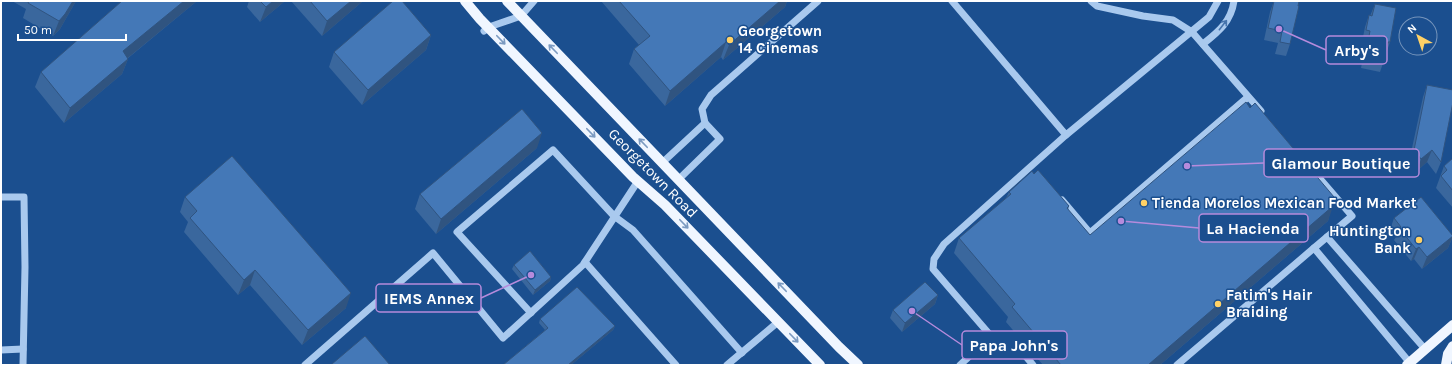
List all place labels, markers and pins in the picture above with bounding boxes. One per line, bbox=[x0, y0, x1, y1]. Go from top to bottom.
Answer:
place label: Georgetown 14 Cinemas bbox=[738, 22, 822, 57]
marker: Georgetown 14 Cinemas bbox=[725, 35, 735, 45]
callout: Arby's bbox=[1326, 36, 1387, 64]
callout: Glamour Boutique bbox=[1264, 149, 1419, 177]
place label: Tienda Morelos Mexican Food Market bbox=[1152, 194, 1417, 212]
marker: Tienda Morelos Mexican Food Market bbox=[1139, 198, 1149, 208]
callout: La Hacienda bbox=[1199, 214, 1308, 242]
place label: Huntington Bank bbox=[1329, 222, 1411, 257]
marker: Huntington Bank bbox=[1414, 235, 1424, 245]
callout: IEMS Annex bbox=[376, 284, 481, 312]
place label: Fatim's Hair Braiding bbox=[1226, 286, 1312, 321]
marker: Fatim's Hair Braiding bbox=[1213, 299, 1223, 309]
callout: Papa John's bbox=[962, 331, 1067, 359]

